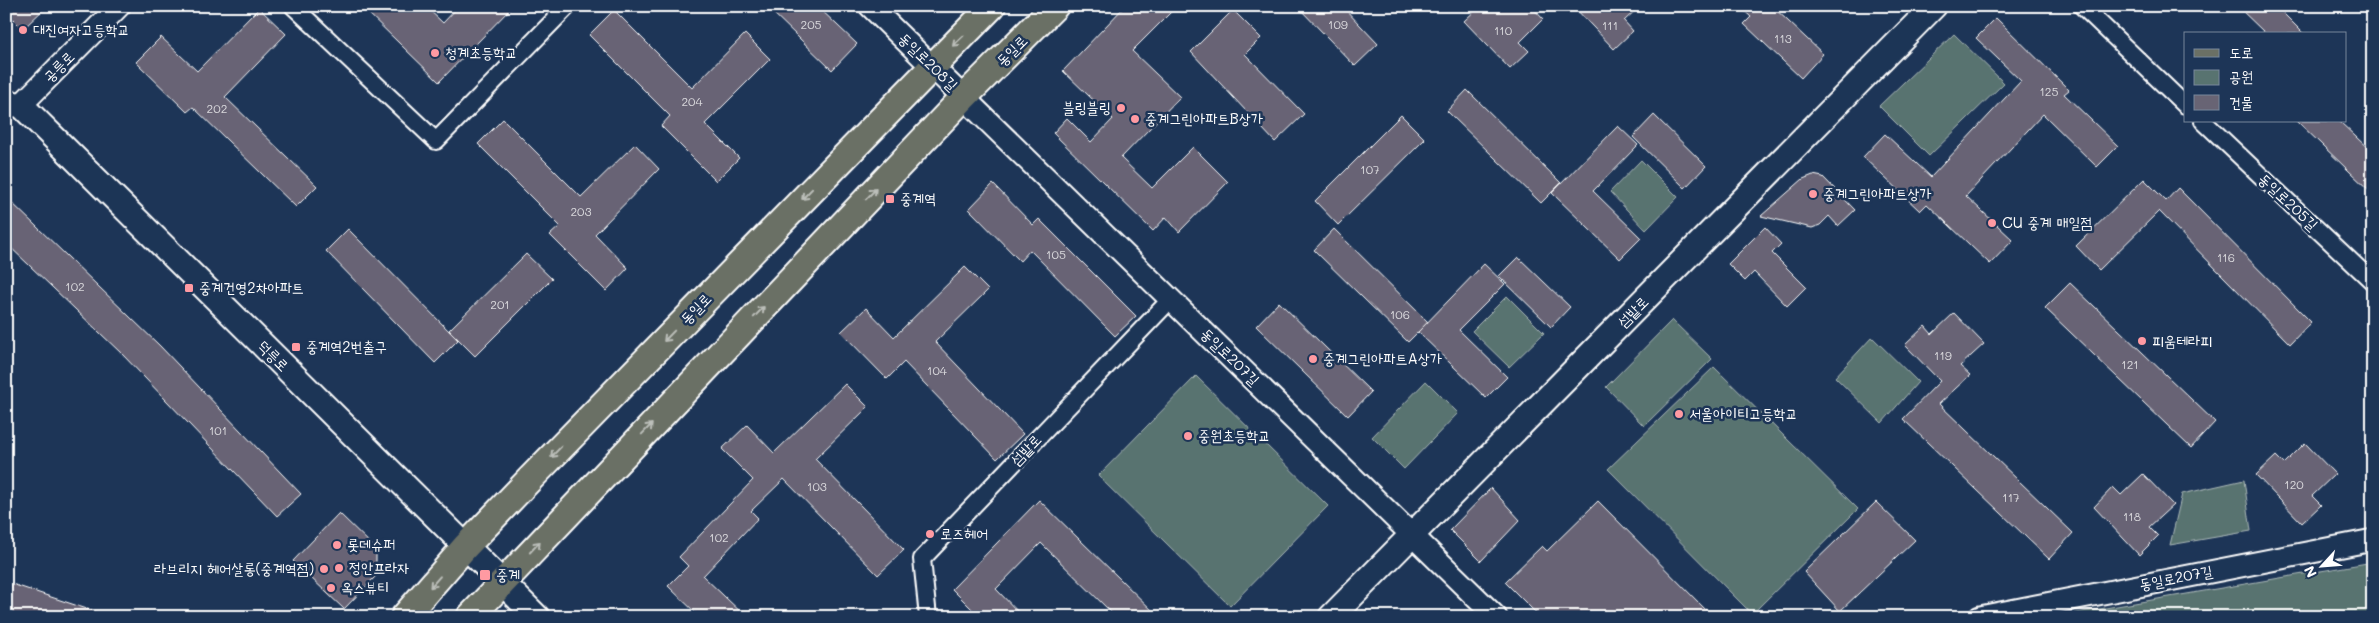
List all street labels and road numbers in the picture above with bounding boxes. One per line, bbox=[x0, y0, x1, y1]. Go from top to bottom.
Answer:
street label: 동일로208길 bbox=[895, 28, 963, 95]
street label: 동일로 bbox=[991, 30, 1031, 70]
street label: 공릉로 bbox=[38, 46, 78, 86]
street label: 동일로205길 bbox=[2255, 169, 2323, 234]
street label: 동일로 bbox=[676, 288, 715, 328]
street label: 섬밭로 bbox=[1612, 291, 1652, 331]
street label: 동일로207길 bbox=[1197, 323, 1264, 389]
street label: 덕릉로 bbox=[254, 335, 294, 375]
street label: 섬밭로 bbox=[1006, 429, 1045, 469]
street label: 동일로207길 bbox=[2137, 560, 2214, 594]

